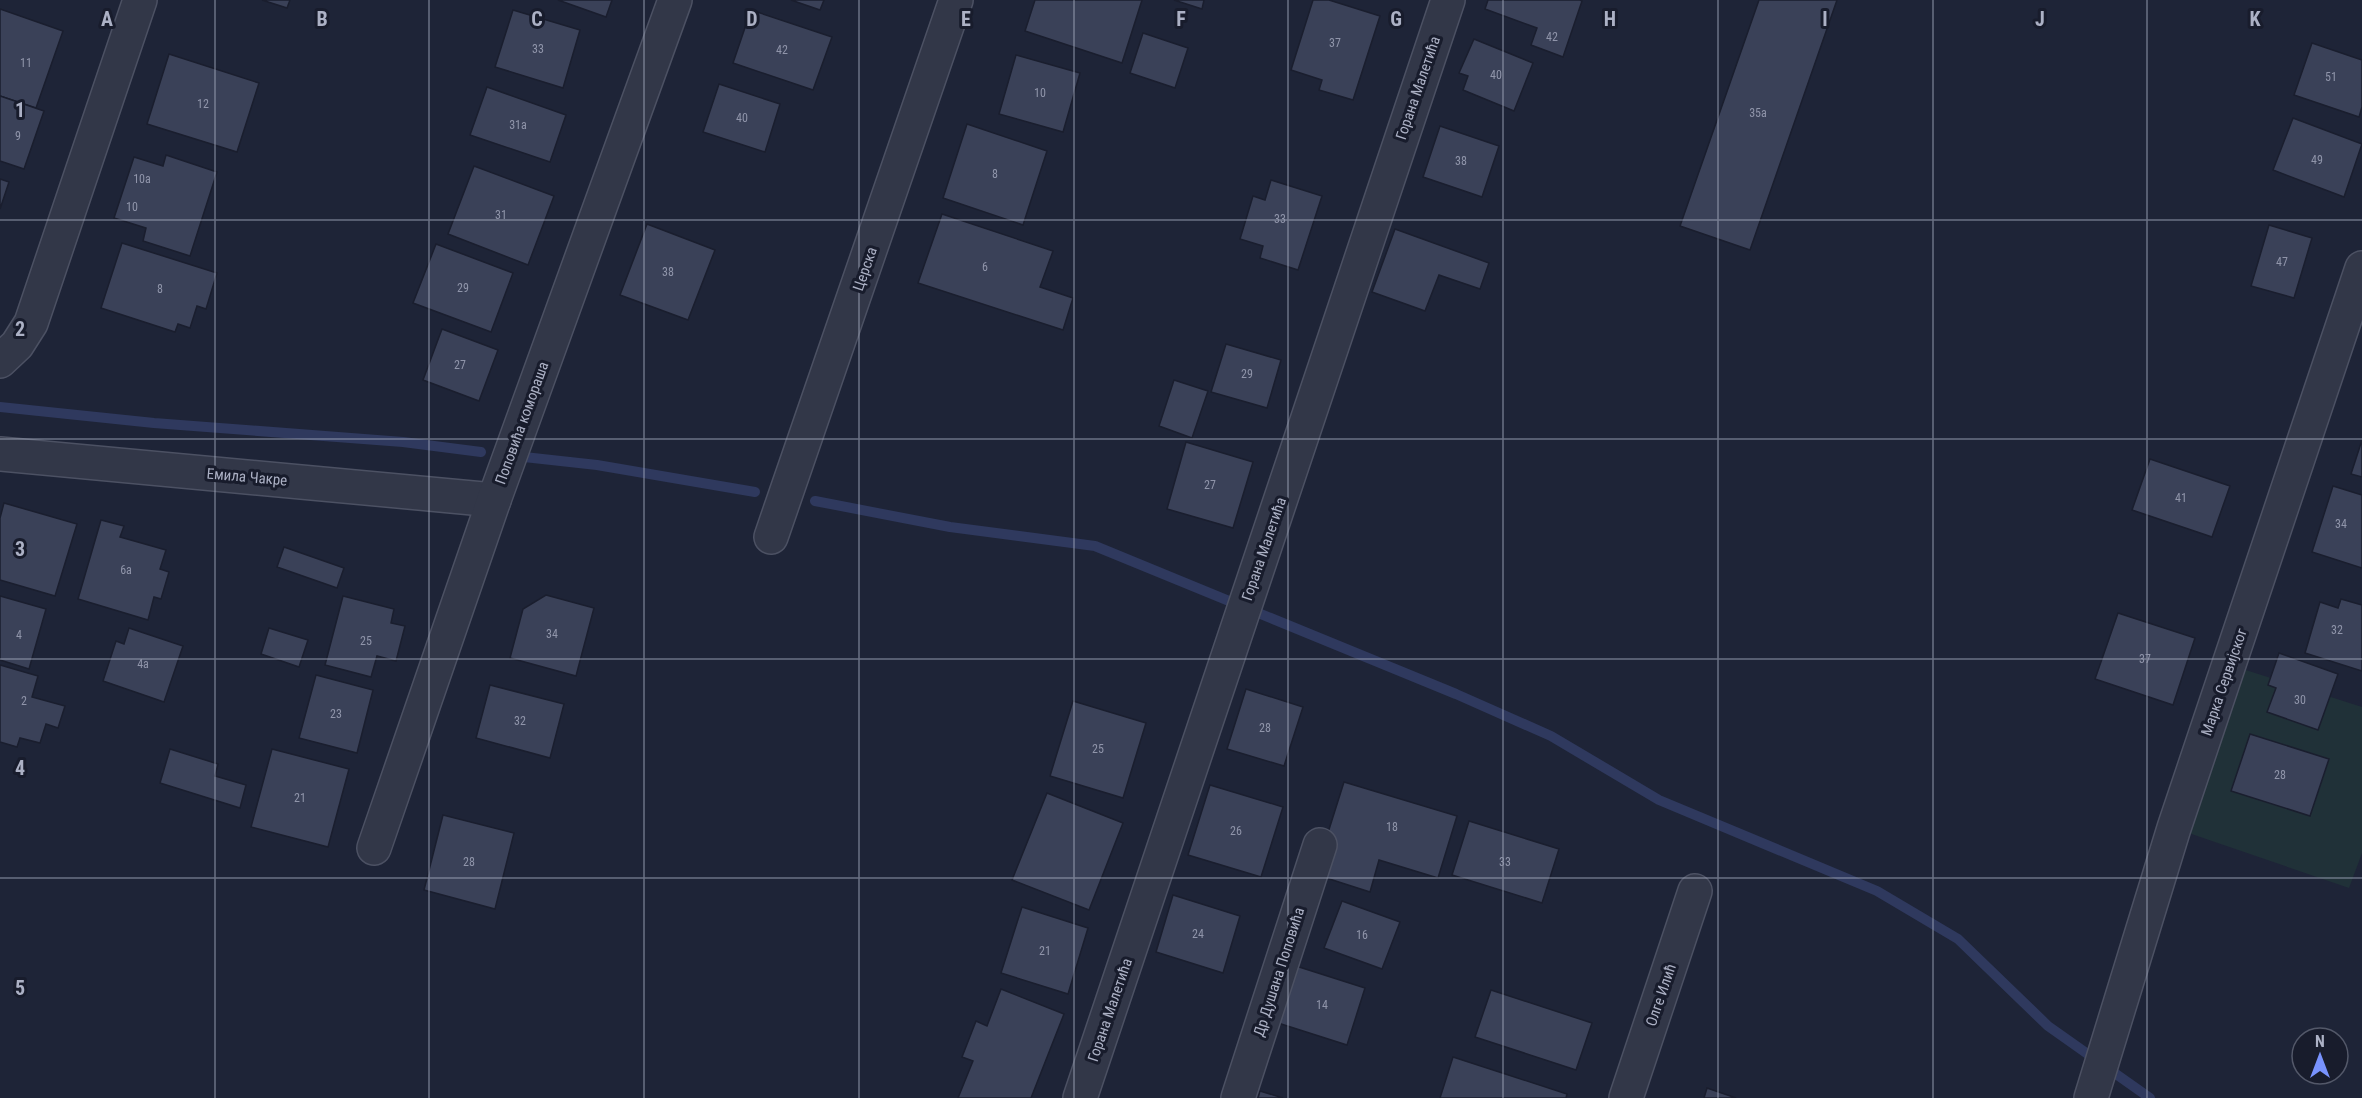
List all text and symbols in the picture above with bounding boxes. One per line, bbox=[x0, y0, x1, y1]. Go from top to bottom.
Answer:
text: A bbox=[101, 7, 113, 31]
text: B bbox=[316, 7, 328, 31]
text: C bbox=[531, 7, 543, 31]
text: D bbox=[746, 7, 758, 31]
text: E bbox=[961, 7, 971, 31]
text: F bbox=[1176, 7, 1186, 31]
text: G bbox=[1390, 7, 1402, 31]
text: H bbox=[1604, 7, 1616, 31]
text: I bbox=[1822, 7, 1828, 31]
text: J bbox=[2035, 7, 2045, 31]
text: K bbox=[2249, 7, 2261, 31]
house number: 42 bbox=[1546, 30, 1558, 44]
street label: Горана Малетића bbox=[1392, 34, 1444, 142]
house number: 37 bbox=[1329, 36, 1341, 50]
house number: 33 bbox=[532, 42, 544, 56]
house number: 42 bbox=[776, 43, 788, 57]
house number: 11 bbox=[20, 56, 32, 70]
house number: 40 bbox=[1490, 68, 1502, 82]
house number: 51 bbox=[2325, 70, 2337, 84]
house number: 10 bbox=[1034, 86, 1046, 100]
house number: 12 bbox=[197, 97, 209, 111]
text: 1 bbox=[15, 98, 25, 122]
house number: 35a bbox=[1749, 106, 1767, 120]
house number: 40 bbox=[736, 111, 748, 125]
house number: 31a bbox=[509, 118, 527, 132]
house number: 9 bbox=[15, 129, 21, 143]
house number: 49 bbox=[2311, 153, 2323, 167]
house number: 38 bbox=[1455, 154, 1467, 168]
house number: 8 bbox=[992, 167, 998, 181]
house number: 10a bbox=[133, 172, 151, 186]
house number: 10 bbox=[126, 200, 138, 214]
house number: 31 bbox=[495, 208, 507, 222]
house number: 33 bbox=[1274, 212, 1286, 226]
street label: Церска bbox=[849, 245, 881, 293]
house number: 47 bbox=[2276, 255, 2288, 269]
house number: 6 bbox=[982, 260, 988, 274]
house number: 38 bbox=[662, 265, 674, 279]
house number: 29 bbox=[457, 281, 469, 295]
house number: 8 bbox=[157, 282, 163, 296]
text: 2 bbox=[15, 317, 25, 341]
house number: 27 bbox=[454, 358, 466, 372]
street label: Поповића комораша bbox=[491, 359, 553, 487]
house number: 29 bbox=[1241, 367, 1253, 381]
street label: Емила Чакре bbox=[206, 465, 288, 489]
house number: 27 bbox=[1204, 478, 1216, 492]
house number: 41 bbox=[2175, 491, 2187, 505]
street label: Горана Малетића bbox=[1238, 495, 1290, 603]
house number: 34 bbox=[2335, 517, 2347, 531]
text: 3 bbox=[15, 537, 25, 561]
house number: 6a bbox=[120, 563, 132, 577]
house number: 32 bbox=[2331, 623, 2343, 637]
street label: Марка Сервијског bbox=[2197, 626, 2251, 738]
house number: 34 bbox=[546, 627, 558, 641]
house number: 4 bbox=[16, 628, 22, 642]
house number: 25 bbox=[360, 634, 372, 648]
house number: 37 bbox=[2139, 652, 2151, 666]
house number: 4a bbox=[137, 657, 149, 671]
house number: 30 bbox=[2294, 693, 2306, 707]
house number: 2 bbox=[21, 694, 27, 708]
house number: 23 bbox=[330, 707, 342, 721]
house number: 32 bbox=[514, 714, 526, 728]
house number: 28 bbox=[1259, 721, 1271, 735]
house number: 25 bbox=[1092, 742, 1104, 756]
text: 4 bbox=[15, 756, 25, 780]
house number: 28 bbox=[2274, 768, 2286, 782]
house number: 21 bbox=[294, 791, 306, 805]
house number: 18 bbox=[1386, 820, 1398, 834]
house number: 26 bbox=[1230, 824, 1242, 838]
house number: 28 bbox=[463, 855, 475, 869]
house number: 33 bbox=[1499, 855, 1511, 869]
street label: Др Душана Поповића bbox=[1250, 905, 1308, 1039]
house number: 24 bbox=[1192, 927, 1204, 941]
house number: 16 bbox=[1356, 928, 1368, 942]
house number: 21 bbox=[1039, 944, 1051, 958]
street label: Горана Малетића bbox=[1084, 956, 1136, 1064]
street label: Олге Илић bbox=[1642, 961, 1680, 1029]
text: 5 bbox=[15, 976, 25, 1000]
house number: 14 bbox=[1316, 998, 1328, 1012]
north arrow bbox=[2290, 1026, 2350, 1086]
text: N bbox=[2315, 1032, 2325, 1051]

